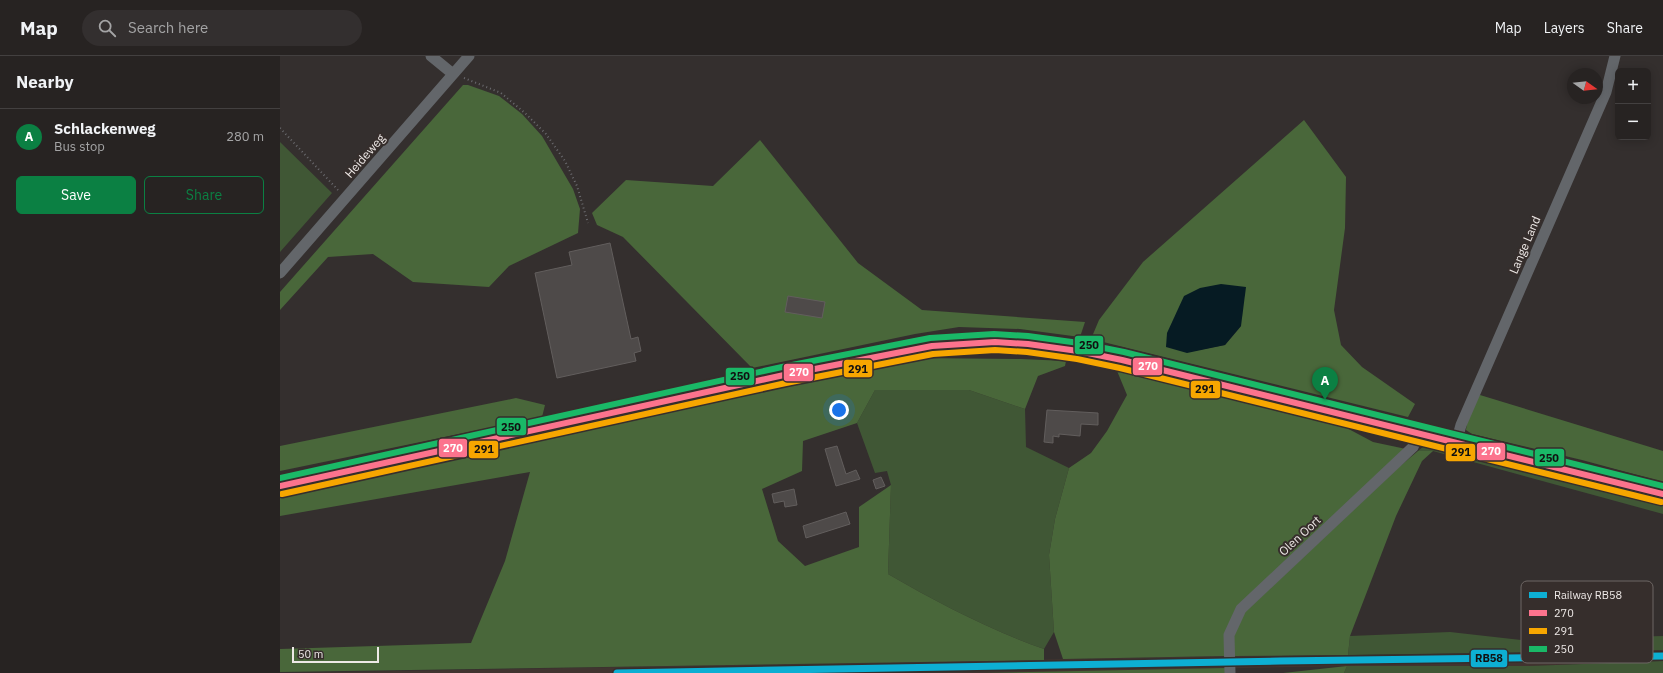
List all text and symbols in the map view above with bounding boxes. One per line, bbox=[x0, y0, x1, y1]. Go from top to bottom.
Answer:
search box bbox=[82, 10, 362, 46]
text: Map bbox=[20, 16, 58, 40]
icon: search bbox=[96, 17, 118, 39]
text: Search here bbox=[128, 18, 208, 37]
text: Map bbox=[1495, 19, 1522, 37]
text: Layers bbox=[1544, 19, 1585, 37]
text: Share bbox=[1607, 19, 1643, 37]
north arrow bbox=[1567, 68, 1603, 104]
map controls bbox=[1615, 68, 1651, 140]
button: + bbox=[1615, 68, 1651, 104]
text: Nearby bbox=[16, 71, 74, 93]
button: − bbox=[1615, 104, 1651, 140]
text: Schlackenweg bbox=[54, 119, 156, 138]
text: A bbox=[25, 128, 33, 145]
text: 280 m bbox=[226, 128, 264, 145]
street label: Heideweg bbox=[341, 130, 388, 181]
text: Bus stop bbox=[54, 138, 105, 155]
button: Save bbox=[16, 176, 136, 214]
button: Share bbox=[144, 176, 264, 214]
street label: Lange Land bbox=[1506, 214, 1543, 276]
line badge: 250 bbox=[1074, 335, 1104, 355]
text: 250 bbox=[1079, 338, 1099, 352]
line badge: 270 bbox=[1132, 357, 1163, 376]
line badge: 291 bbox=[843, 359, 873, 378]
text: 270 bbox=[1138, 359, 1158, 373]
text: 291 bbox=[848, 362, 868, 376]
line badge: 270 bbox=[783, 363, 814, 382]
text: 270 bbox=[789, 365, 809, 379]
line badge: 250 bbox=[725, 367, 755, 386]
pin: A bbox=[1312, 367, 1338, 400]
text: 250 bbox=[730, 369, 750, 383]
line badge: 291 bbox=[1190, 380, 1221, 399]
text: 291 bbox=[1195, 382, 1215, 396]
your location bbox=[829, 400, 849, 420]
line badge: 250 bbox=[496, 417, 527, 436]
text: 250 bbox=[501, 420, 521, 434]
line badge: 270 bbox=[438, 438, 468, 458]
line badge: 291 bbox=[468, 440, 499, 459]
text: 270 bbox=[443, 441, 463, 455]
text: 291 bbox=[474, 442, 494, 456]
line badge: 270 bbox=[1476, 442, 1506, 461]
line badge: 291 bbox=[1445, 443, 1476, 462]
text: 270 bbox=[1481, 444, 1501, 458]
text: 291 bbox=[1451, 445, 1471, 459]
line badge: 250 bbox=[1534, 448, 1565, 467]
text: 250 bbox=[1539, 451, 1559, 465]
street label: Olen Oort bbox=[1276, 512, 1324, 559]
legend bbox=[1521, 581, 1653, 663]
text: Railway RB58 bbox=[1554, 588, 1622, 602]
text: 270 bbox=[1554, 606, 1574, 620]
text: 291 bbox=[1554, 624, 1574, 638]
text: 250 bbox=[1554, 642, 1574, 656]
scale bar bbox=[292, 645, 379, 664]
text: 50 m bbox=[298, 647, 323, 661]
line badge: RB58 bbox=[1470, 649, 1508, 668]
text: RB58 bbox=[1475, 651, 1503, 665]

